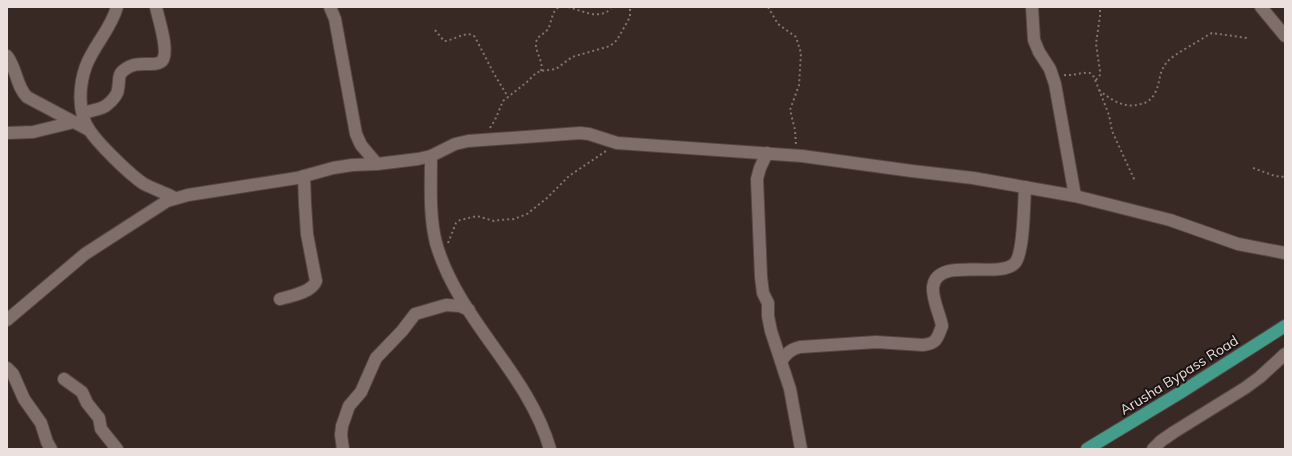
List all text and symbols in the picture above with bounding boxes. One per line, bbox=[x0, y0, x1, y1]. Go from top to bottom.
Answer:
street label: Arusha Bypass Road bbox=[1116, 331, 1242, 419]

